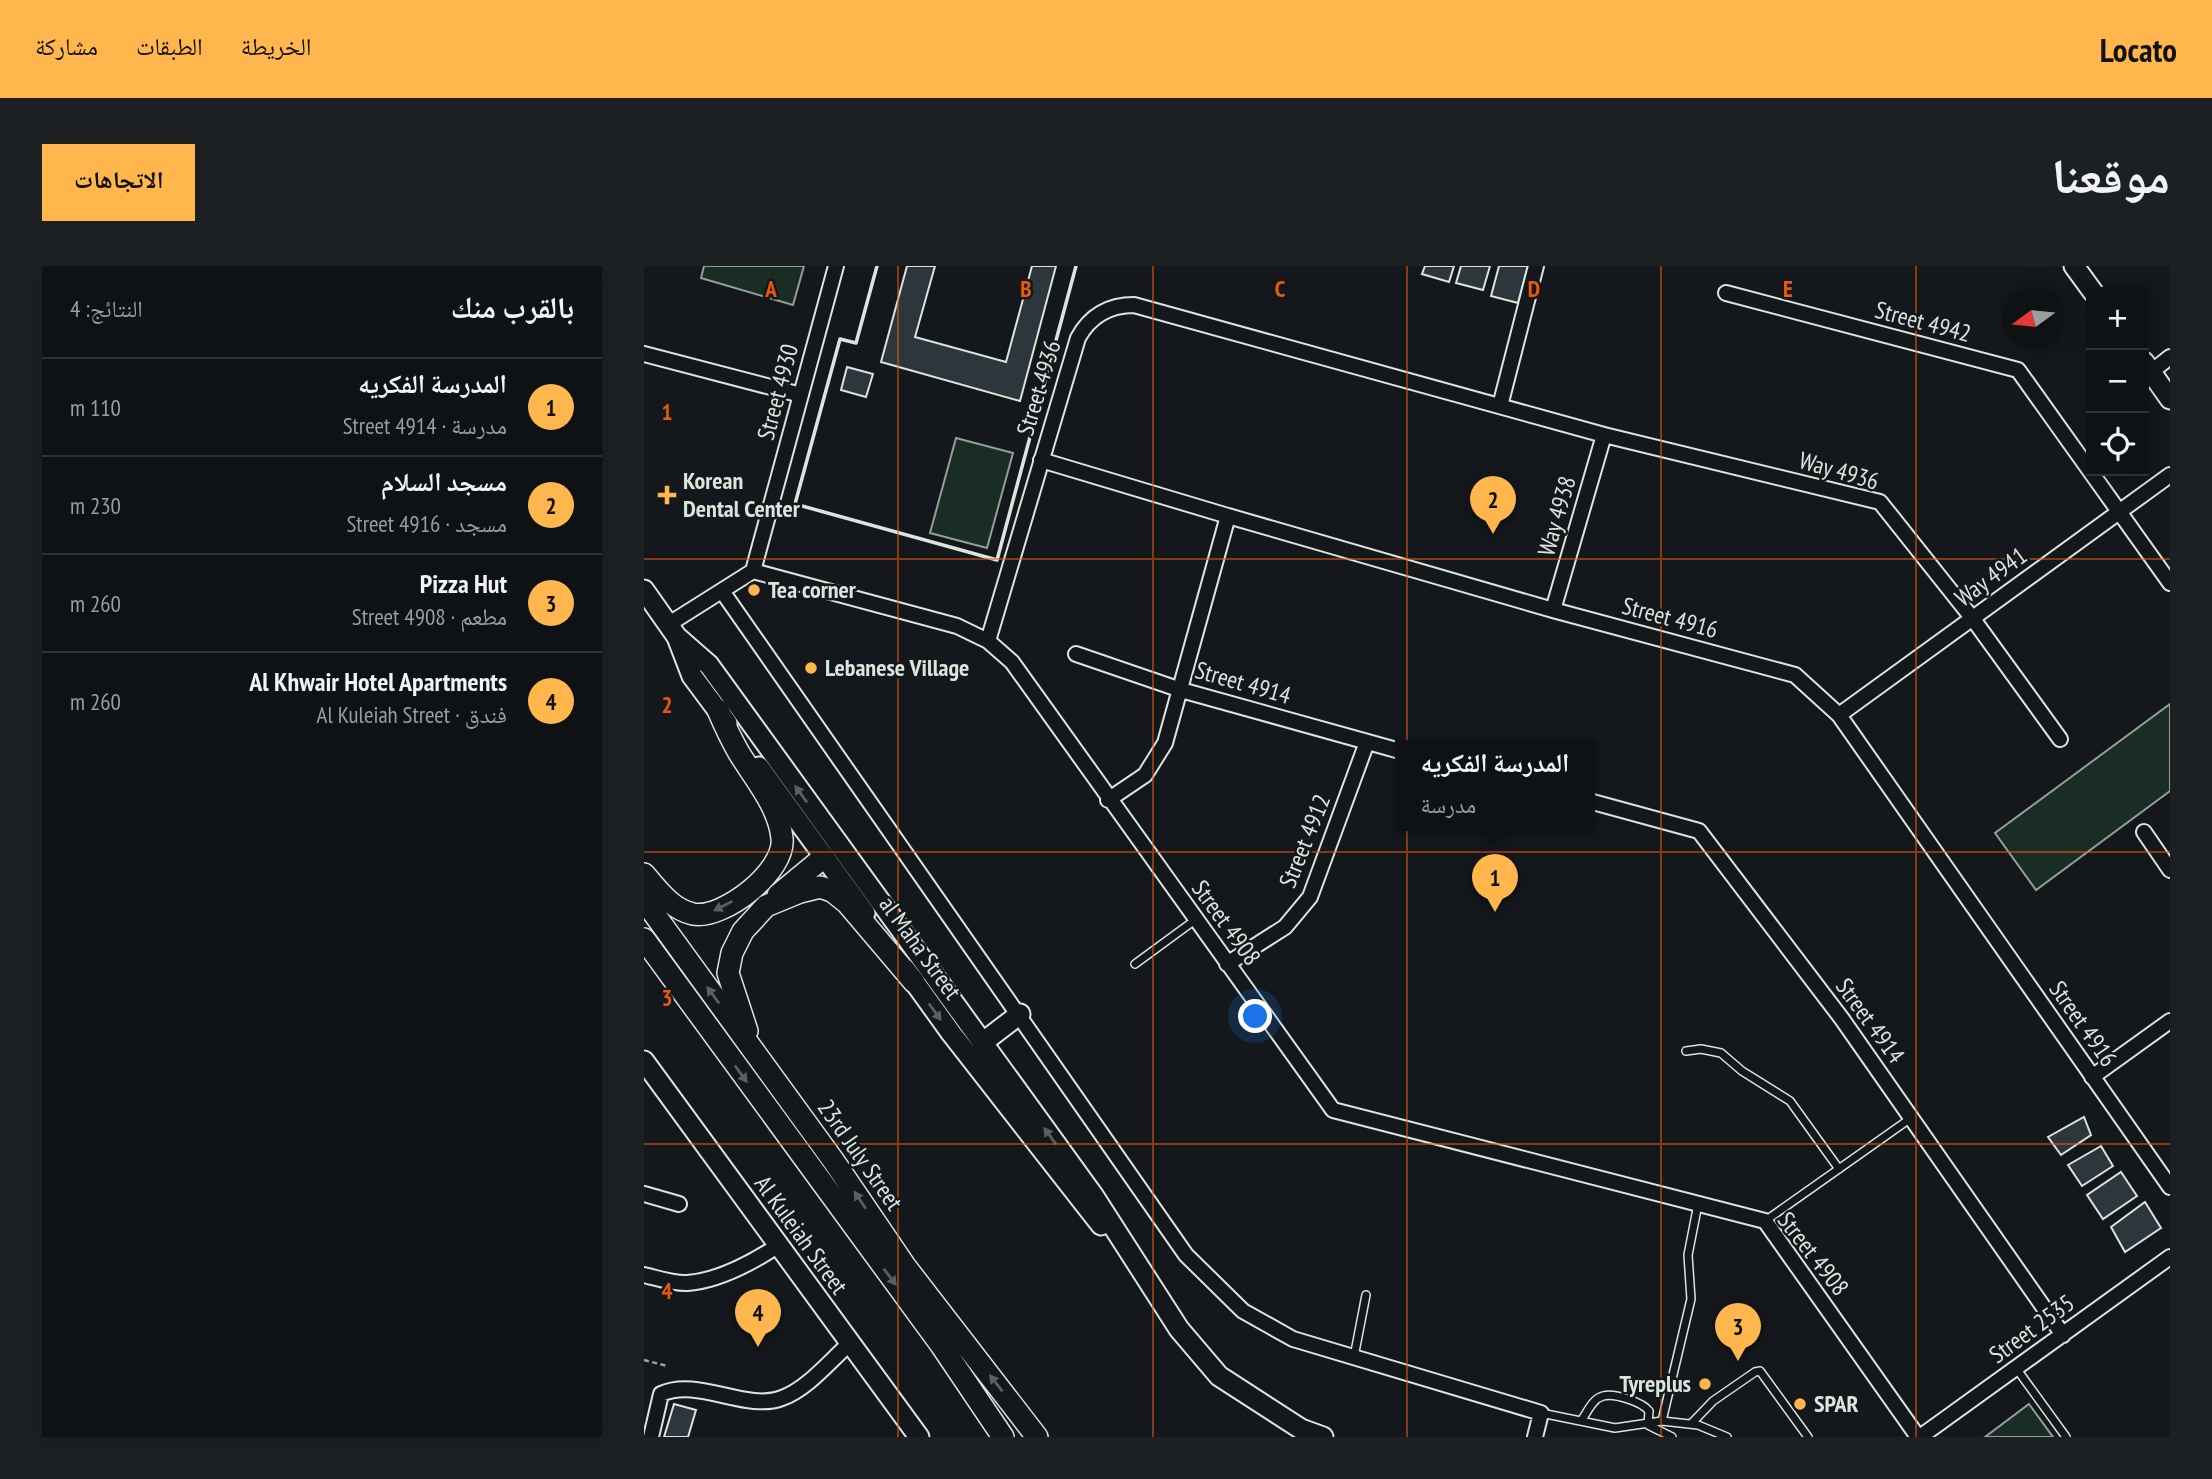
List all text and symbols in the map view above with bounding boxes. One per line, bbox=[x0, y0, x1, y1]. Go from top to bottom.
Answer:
text: Locato bbox=[2100, 28, 2177, 71]
text: مشاركة bbox=[35, 31, 98, 62]
text: الطبقات bbox=[136, 31, 203, 62]
text: الخريطة bbox=[241, 31, 311, 62]
text: موقعنا bbox=[2052, 143, 2170, 207]
button: الاتجاهات bbox=[42, 144, 195, 221]
text: A bbox=[764, 274, 777, 303]
text: B bbox=[1020, 274, 1032, 303]
text: C bbox=[1275, 274, 1286, 303]
text: D bbox=[1528, 274, 1540, 303]
text: E bbox=[1783, 274, 1793, 303]
text: بالقرب منك bbox=[451, 287, 574, 326]
north arrow bbox=[2002, 287, 2065, 350]
map controls bbox=[2086, 287, 2149, 476]
button: + bbox=[2086, 287, 2149, 350]
text: النتائج: 4 bbox=[70, 294, 143, 323]
street label: Street 4942 bbox=[1872, 294, 1974, 349]
street label: Street 4936 bbox=[1009, 336, 1068, 439]
street label: Street 4930 bbox=[750, 341, 805, 443]
button: − bbox=[2086, 350, 2149, 413]
text: المدرسة الفكريه bbox=[358, 367, 507, 400]
text: 110 m bbox=[70, 393, 121, 422]
text: 1 bbox=[546, 393, 557, 422]
text: 1 bbox=[662, 397, 673, 426]
text: مدرسة · Street 4914 bbox=[343, 411, 507, 440]
button: locate bbox=[2086, 413, 2149, 476]
street label: Way 4936 bbox=[1796, 444, 1883, 497]
text: مسجد السلام bbox=[381, 465, 507, 498]
place label: Korean Dental Center bbox=[683, 465, 801, 524]
street label: Way 4938 bbox=[1530, 472, 1583, 559]
pin: 2 bbox=[1470, 476, 1516, 534]
marker: Korean Dental Center bbox=[657, 485, 677, 505]
text: 230 m bbox=[70, 491, 121, 520]
text: 2 bbox=[546, 491, 557, 520]
text: مسجد · Street 4916 bbox=[347, 509, 507, 538]
street label: Way 4941 bbox=[1949, 540, 2033, 613]
text: Pizza Hut bbox=[420, 567, 507, 600]
place label: Tea corner bbox=[768, 574, 857, 605]
marker: Tea corner bbox=[746, 582, 762, 598]
text: 260 m bbox=[70, 589, 121, 618]
text: 3 bbox=[546, 589, 557, 618]
street label: Street 4916 bbox=[1619, 590, 1721, 645]
text: مطعم · Street 4908 bbox=[352, 602, 507, 631]
place label: Lebanese Village bbox=[825, 652, 969, 683]
street label: Street 4914 bbox=[1192, 654, 1295, 711]
marker: Lebanese Village bbox=[803, 660, 819, 676]
text: Al Khwair Hotel Apartments bbox=[249, 665, 507, 698]
text: 260 m bbox=[70, 687, 121, 716]
text: 4 bbox=[546, 687, 557, 716]
text: 2 bbox=[662, 690, 673, 719]
text: فندق · Al Kuleiah Street bbox=[317, 700, 507, 729]
popup bbox=[1395, 740, 1595, 831]
text: المدرسة الفكريه bbox=[1420, 746, 1570, 779]
one-way arrow bbox=[794, 785, 808, 803]
street label: Street 4912 bbox=[1272, 790, 1337, 892]
text: مدرسة bbox=[1420, 790, 1476, 819]
pin: 1 bbox=[1472, 854, 1518, 912]
street label: Street 4908 bbox=[1185, 874, 1268, 971]
street label: al Maha Street bbox=[873, 890, 968, 1006]
one-way arrow bbox=[713, 900, 733, 911]
street label: Street 4914 bbox=[1829, 972, 1912, 1070]
street label: Street 4916 bbox=[2043, 975, 2124, 1073]
text: 3 bbox=[662, 983, 673, 1012]
one-way arrow bbox=[706, 986, 720, 1004]
your location bbox=[1238, 999, 1272, 1033]
one-way arrow bbox=[928, 1003, 942, 1021]
one-way arrow bbox=[734, 1065, 748, 1083]
street label: 23rd July Street bbox=[811, 1093, 910, 1217]
one-way arrow bbox=[1044, 1127, 1058, 1145]
street label: Al Kuleiah Street bbox=[748, 1169, 855, 1301]
one-way arrow bbox=[853, 1191, 867, 1209]
street label: Street 4908 bbox=[1771, 1206, 1856, 1302]
one-way arrow bbox=[883, 1268, 897, 1286]
text: 4 bbox=[662, 1276, 673, 1305]
street label: Street 2535 bbox=[1983, 1287, 2080, 1370]
pin: 4 bbox=[735, 1289, 781, 1347]
pin: 3 bbox=[1715, 1303, 1761, 1361]
place label: Tyreplus bbox=[1620, 1368, 1691, 1399]
one-way arrow bbox=[988, 1374, 1003, 1392]
marker: Tyreplus bbox=[1697, 1376, 1713, 1392]
place label: SPAR bbox=[1814, 1388, 1859, 1419]
marker: SPAR bbox=[1792, 1396, 1808, 1412]

